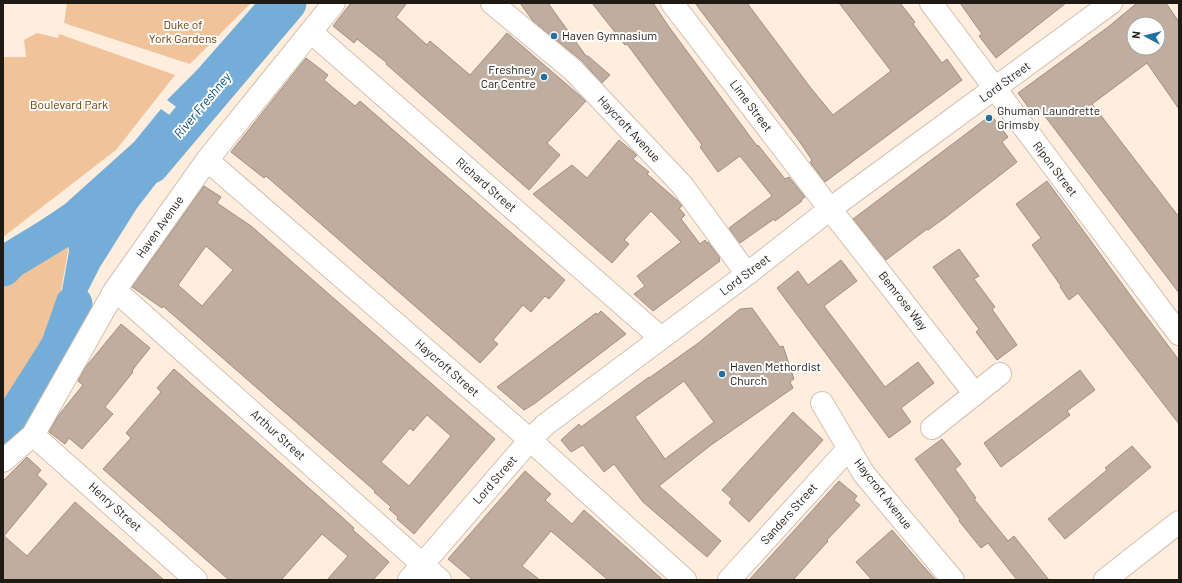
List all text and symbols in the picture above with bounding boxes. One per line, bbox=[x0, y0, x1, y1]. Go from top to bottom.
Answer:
north arrow bbox=[1126, 16, 1166, 56]
park label: Duke of York Gardens bbox=[149, 17, 217, 45]
place label: Haven Gymnasium bbox=[562, 28, 657, 42]
text: N bbox=[1129, 30, 1142, 39]
marker: Haven Gymnasium bbox=[549, 31, 559, 41]
street label: Lord Street bbox=[976, 58, 1033, 104]
place label: Freshney Car Centre bbox=[481, 62, 536, 90]
water label: River Freshney bbox=[170, 68, 235, 141]
marker: Freshney Car Centre bbox=[539, 72, 549, 82]
street label: Lime Street bbox=[728, 77, 776, 134]
street label: Haycroft Avenue bbox=[595, 92, 664, 164]
park label: Boulevard Park bbox=[30, 97, 108, 111]
place label: Ghuman Laundrette Grimsby bbox=[997, 103, 1100, 131]
marker: Ghuman Laundrette Grimsby bbox=[984, 113, 994, 123]
street label: Ripon Street bbox=[1031, 138, 1081, 199]
street label: Richard Street bbox=[454, 154, 520, 214]
street label: Haven Avenue bbox=[133, 193, 186, 260]
street label: Lord Street bbox=[716, 251, 772, 298]
street label: Bemrose Way bbox=[876, 268, 931, 333]
street label: Haycroft Street bbox=[413, 336, 482, 399]
place label: Haven Methordist Church bbox=[730, 359, 821, 387]
marker: Haven Methordist Church bbox=[717, 369, 727, 379]
street label: Arthur Street bbox=[248, 406, 309, 462]
street label: Lord Street bbox=[469, 452, 519, 506]
street label: Haycroft Avenue bbox=[852, 455, 916, 531]
street label: Henry Street bbox=[86, 479, 145, 534]
street label: Sanders Street bbox=[757, 480, 819, 547]

